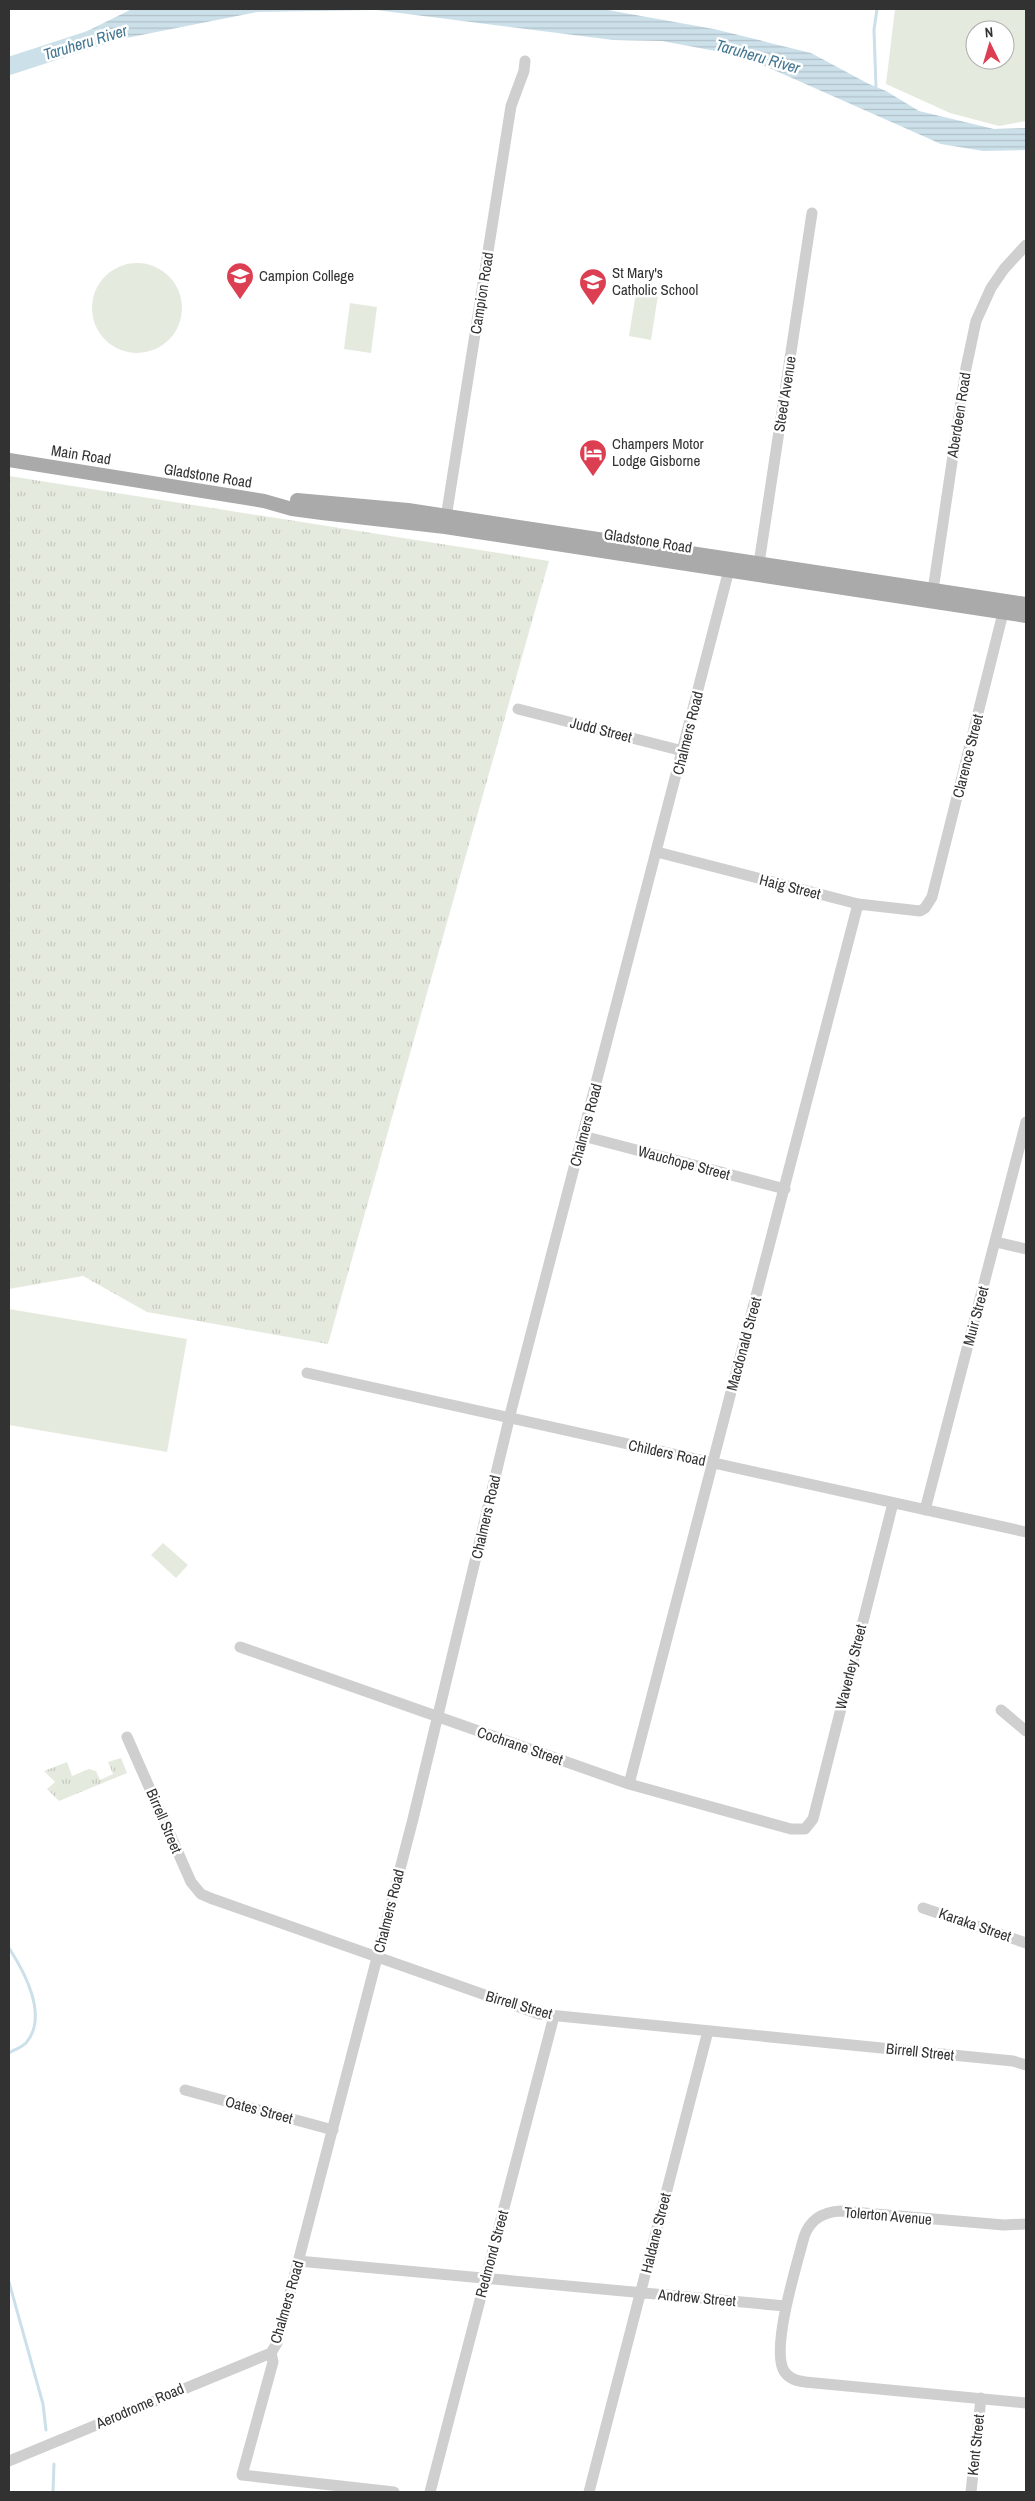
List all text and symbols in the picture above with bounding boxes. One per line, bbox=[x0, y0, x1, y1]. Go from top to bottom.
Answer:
water label: Taruheru River bbox=[40, 19, 130, 65]
north arrow bbox=[965, 20, 1015, 70]
text: N bbox=[984, 23, 994, 41]
water label: Taruheru River bbox=[713, 34, 803, 79]
street label: Campion Road bbox=[465, 250, 498, 335]
school or university icon: Campion College bbox=[225, 261, 255, 300]
place label: St Mary's Catholic School bbox=[612, 262, 698, 300]
place label: Campion College bbox=[259, 265, 354, 286]
school or university icon: St Mary's Catholic School bbox=[578, 267, 608, 306]
street label: Steed Avenue bbox=[768, 354, 801, 433]
street label: Aberdeen Road bbox=[941, 371, 976, 460]
place label: Champers Motor Lodge Gisborne bbox=[612, 433, 704, 471]
hotel icon: Champers Motor Lodge Gisborne bbox=[578, 438, 608, 477]
street label: Main Road bbox=[50, 439, 112, 470]
street label: Gladstone Road bbox=[163, 458, 254, 493]
street label: Gladstone Road bbox=[603, 523, 694, 558]
street label: Chalmers Road bbox=[667, 689, 708, 777]
street label: Clarence Street bbox=[947, 711, 988, 800]
street label: Judd Street bbox=[568, 712, 635, 747]
street label: Haig Street bbox=[757, 869, 823, 904]
street label: Chalmers Road bbox=[564, 1081, 607, 1169]
street label: Wauchope Street bbox=[636, 1140, 733, 1185]
street label: Muir Street bbox=[958, 1283, 994, 1348]
street label: Macdonald Street bbox=[721, 1294, 766, 1393]
street label: Childers Road bbox=[626, 1434, 708, 1471]
street label: Chalmers Road bbox=[466, 1473, 505, 1561]
street label: Waverley Street bbox=[830, 1622, 871, 1712]
street label: Cochrane Street bbox=[474, 1721, 566, 1770]
street label: Birrell Street bbox=[141, 1785, 188, 1857]
street label: Chalmers Road bbox=[368, 1867, 409, 1955]
street label: Karaka Street bbox=[936, 1902, 1015, 1947]
street label: Birrell Street bbox=[483, 1985, 555, 2024]
street label: Birrell Street bbox=[885, 2037, 956, 2066]
street label: Oates Street bbox=[223, 2090, 296, 2129]
street label: Haldane Street bbox=[635, 2190, 676, 2275]
street label: Tolerton Avenue bbox=[843, 2201, 933, 2230]
street label: Redmond Street bbox=[470, 2207, 513, 2300]
street label: Chalmers Road bbox=[265, 2258, 308, 2346]
street label: Andrew Street bbox=[656, 2284, 737, 2311]
street label: Aerodrome Road bbox=[92, 2378, 187, 2434]
street label: Kent Street bbox=[962, 2413, 989, 2477]

